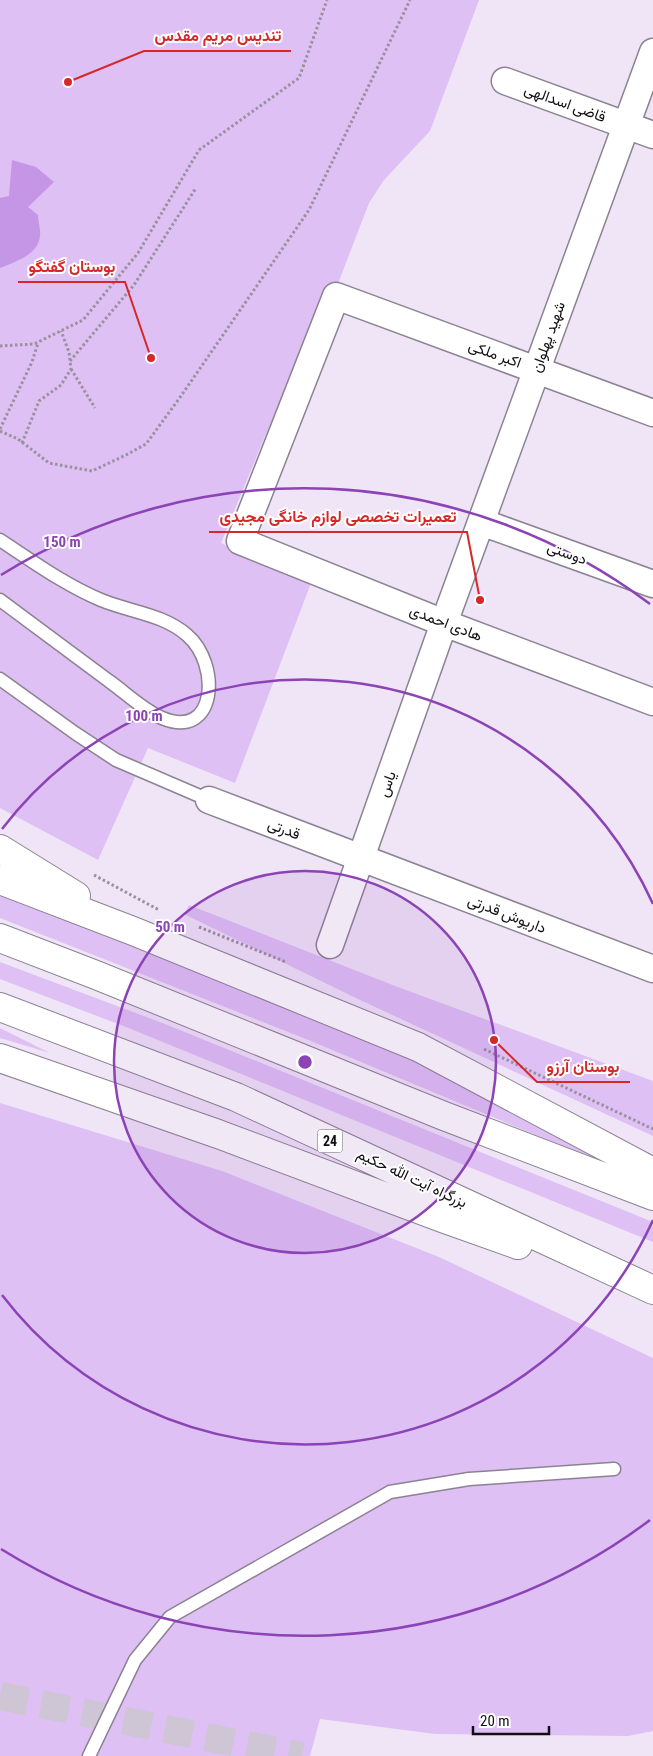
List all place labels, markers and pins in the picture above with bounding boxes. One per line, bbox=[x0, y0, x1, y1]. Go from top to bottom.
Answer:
callout: تندیس مریم مقدس bbox=[144, 20, 291, 51]
callout: بوستان گفتگو bbox=[18, 251, 125, 282]
callout: تعمیرات تخصصی لوازم خانگی مجیدی bbox=[209, 501, 467, 532]
callout: بوستان آرزو bbox=[537, 1051, 630, 1082]
centre of rings bbox=[296, 1053, 314, 1071]

